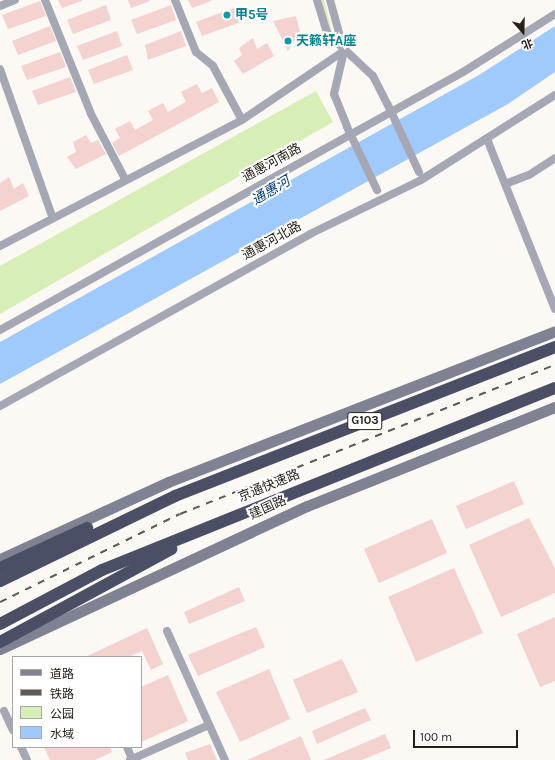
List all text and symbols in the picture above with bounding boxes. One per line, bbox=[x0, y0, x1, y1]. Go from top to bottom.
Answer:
place label: 甲5号 bbox=[235, 7, 269, 23]
marker: 甲5号 bbox=[222, 10, 232, 20]
north arrow bbox=[503, 12, 543, 52]
place label: 天籁轩A座 bbox=[296, 33, 356, 49]
marker: 天籁轩A座 bbox=[283, 36, 293, 46]
text: 北 bbox=[520, 36, 535, 52]
street label: 通惠河南路 bbox=[240, 140, 304, 186]
water label: 通惠河 bbox=[249, 173, 293, 209]
street label: 通惠河北路 bbox=[240, 218, 304, 264]
road number: G103 bbox=[347, 411, 383, 431]
street label: 京通快速路 bbox=[236, 467, 302, 505]
street label: 建国路 bbox=[247, 493, 289, 523]
legend bbox=[12, 656, 142, 748]
text: 道路 bbox=[50, 667, 74, 681]
text: 铁路 bbox=[50, 687, 74, 701]
text: 公园 bbox=[50, 707, 74, 721]
scale bar bbox=[415, 722, 520, 748]
text: 水域 bbox=[50, 727, 74, 741]
text: 100 m bbox=[420, 730, 452, 744]

